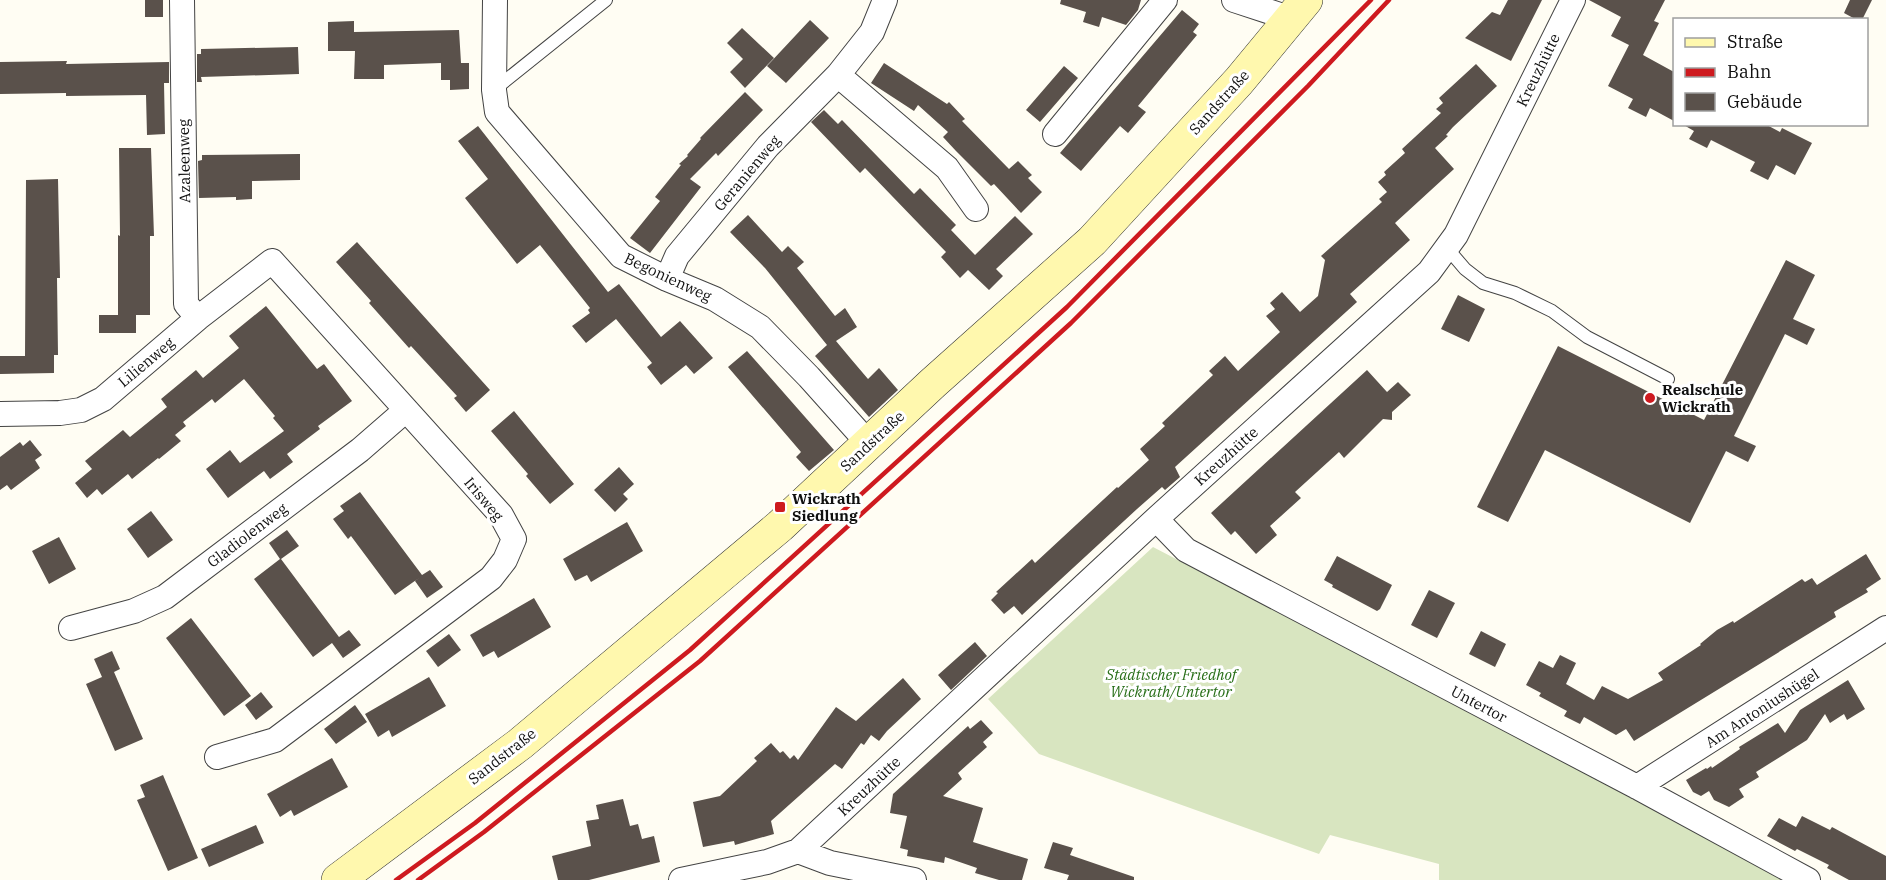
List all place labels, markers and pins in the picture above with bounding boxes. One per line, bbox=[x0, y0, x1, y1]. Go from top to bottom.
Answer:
place label: Realschule Wickrath bbox=[1662, 380, 1743, 416]
marker: Realschule Wickrath bbox=[1643, 391, 1657, 405]
place label: Wickrath Siedlung bbox=[792, 489, 861, 525]
marker: Wickrath Siedlung bbox=[773, 500, 787, 514]

